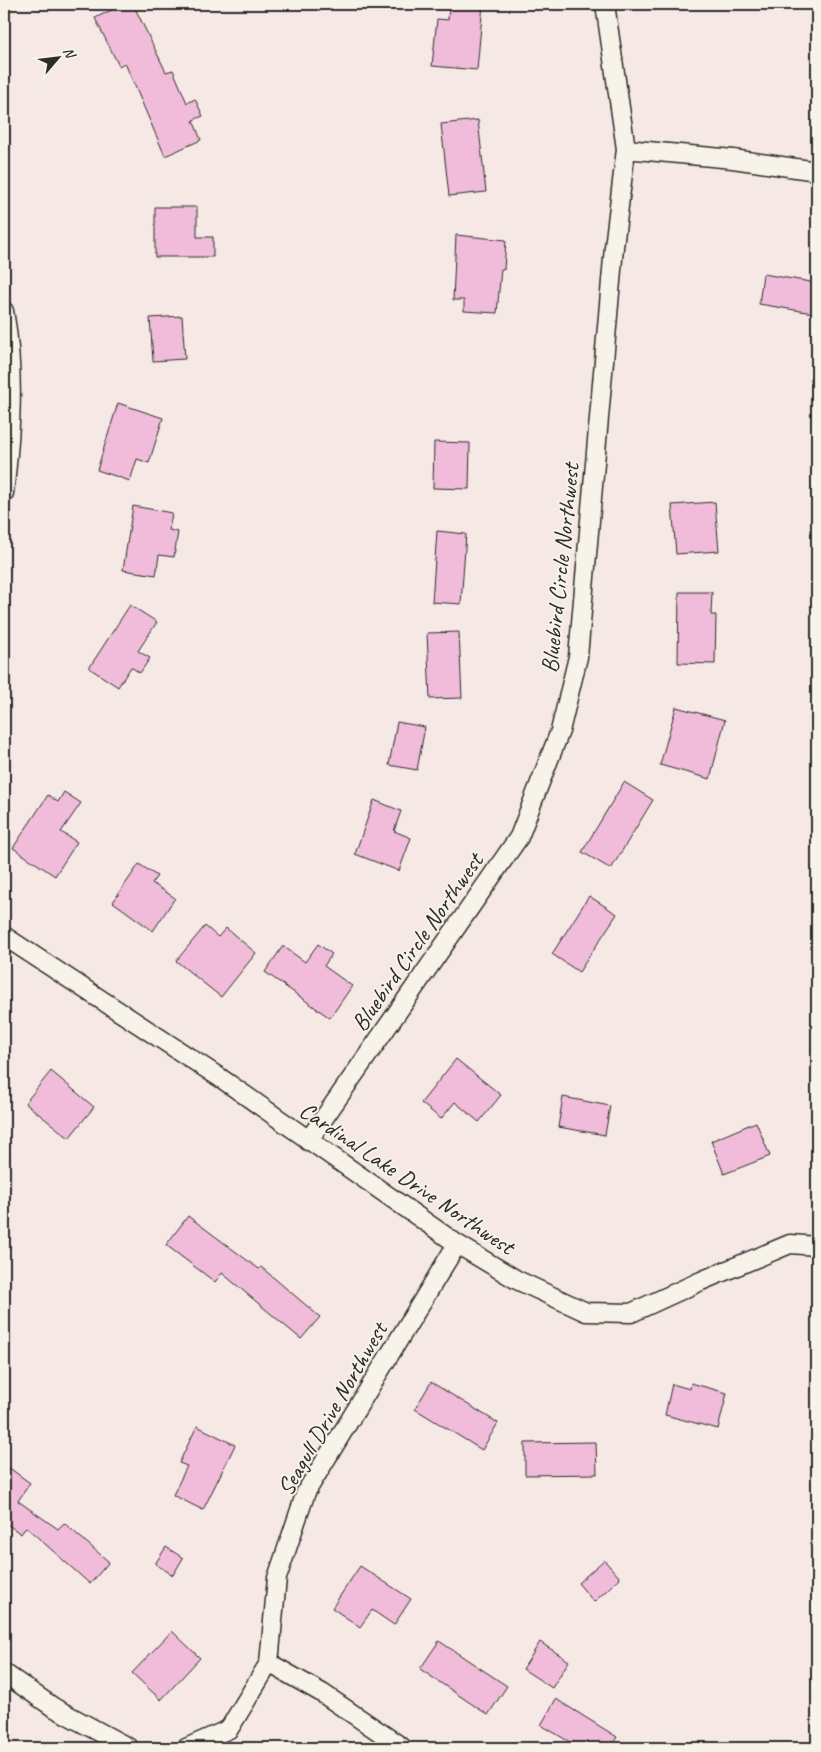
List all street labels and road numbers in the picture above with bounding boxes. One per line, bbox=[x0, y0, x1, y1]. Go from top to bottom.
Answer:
street label: Bluebird Circle Northwest bbox=[534, 460, 586, 674]
street label: Bluebird Circle Northwest bbox=[344, 846, 491, 1037]
street label: Cardinal Lake Drive Northwest bbox=[294, 1095, 522, 1262]
street label: Seagull Drive Northwest bbox=[270, 1315, 395, 1501]

